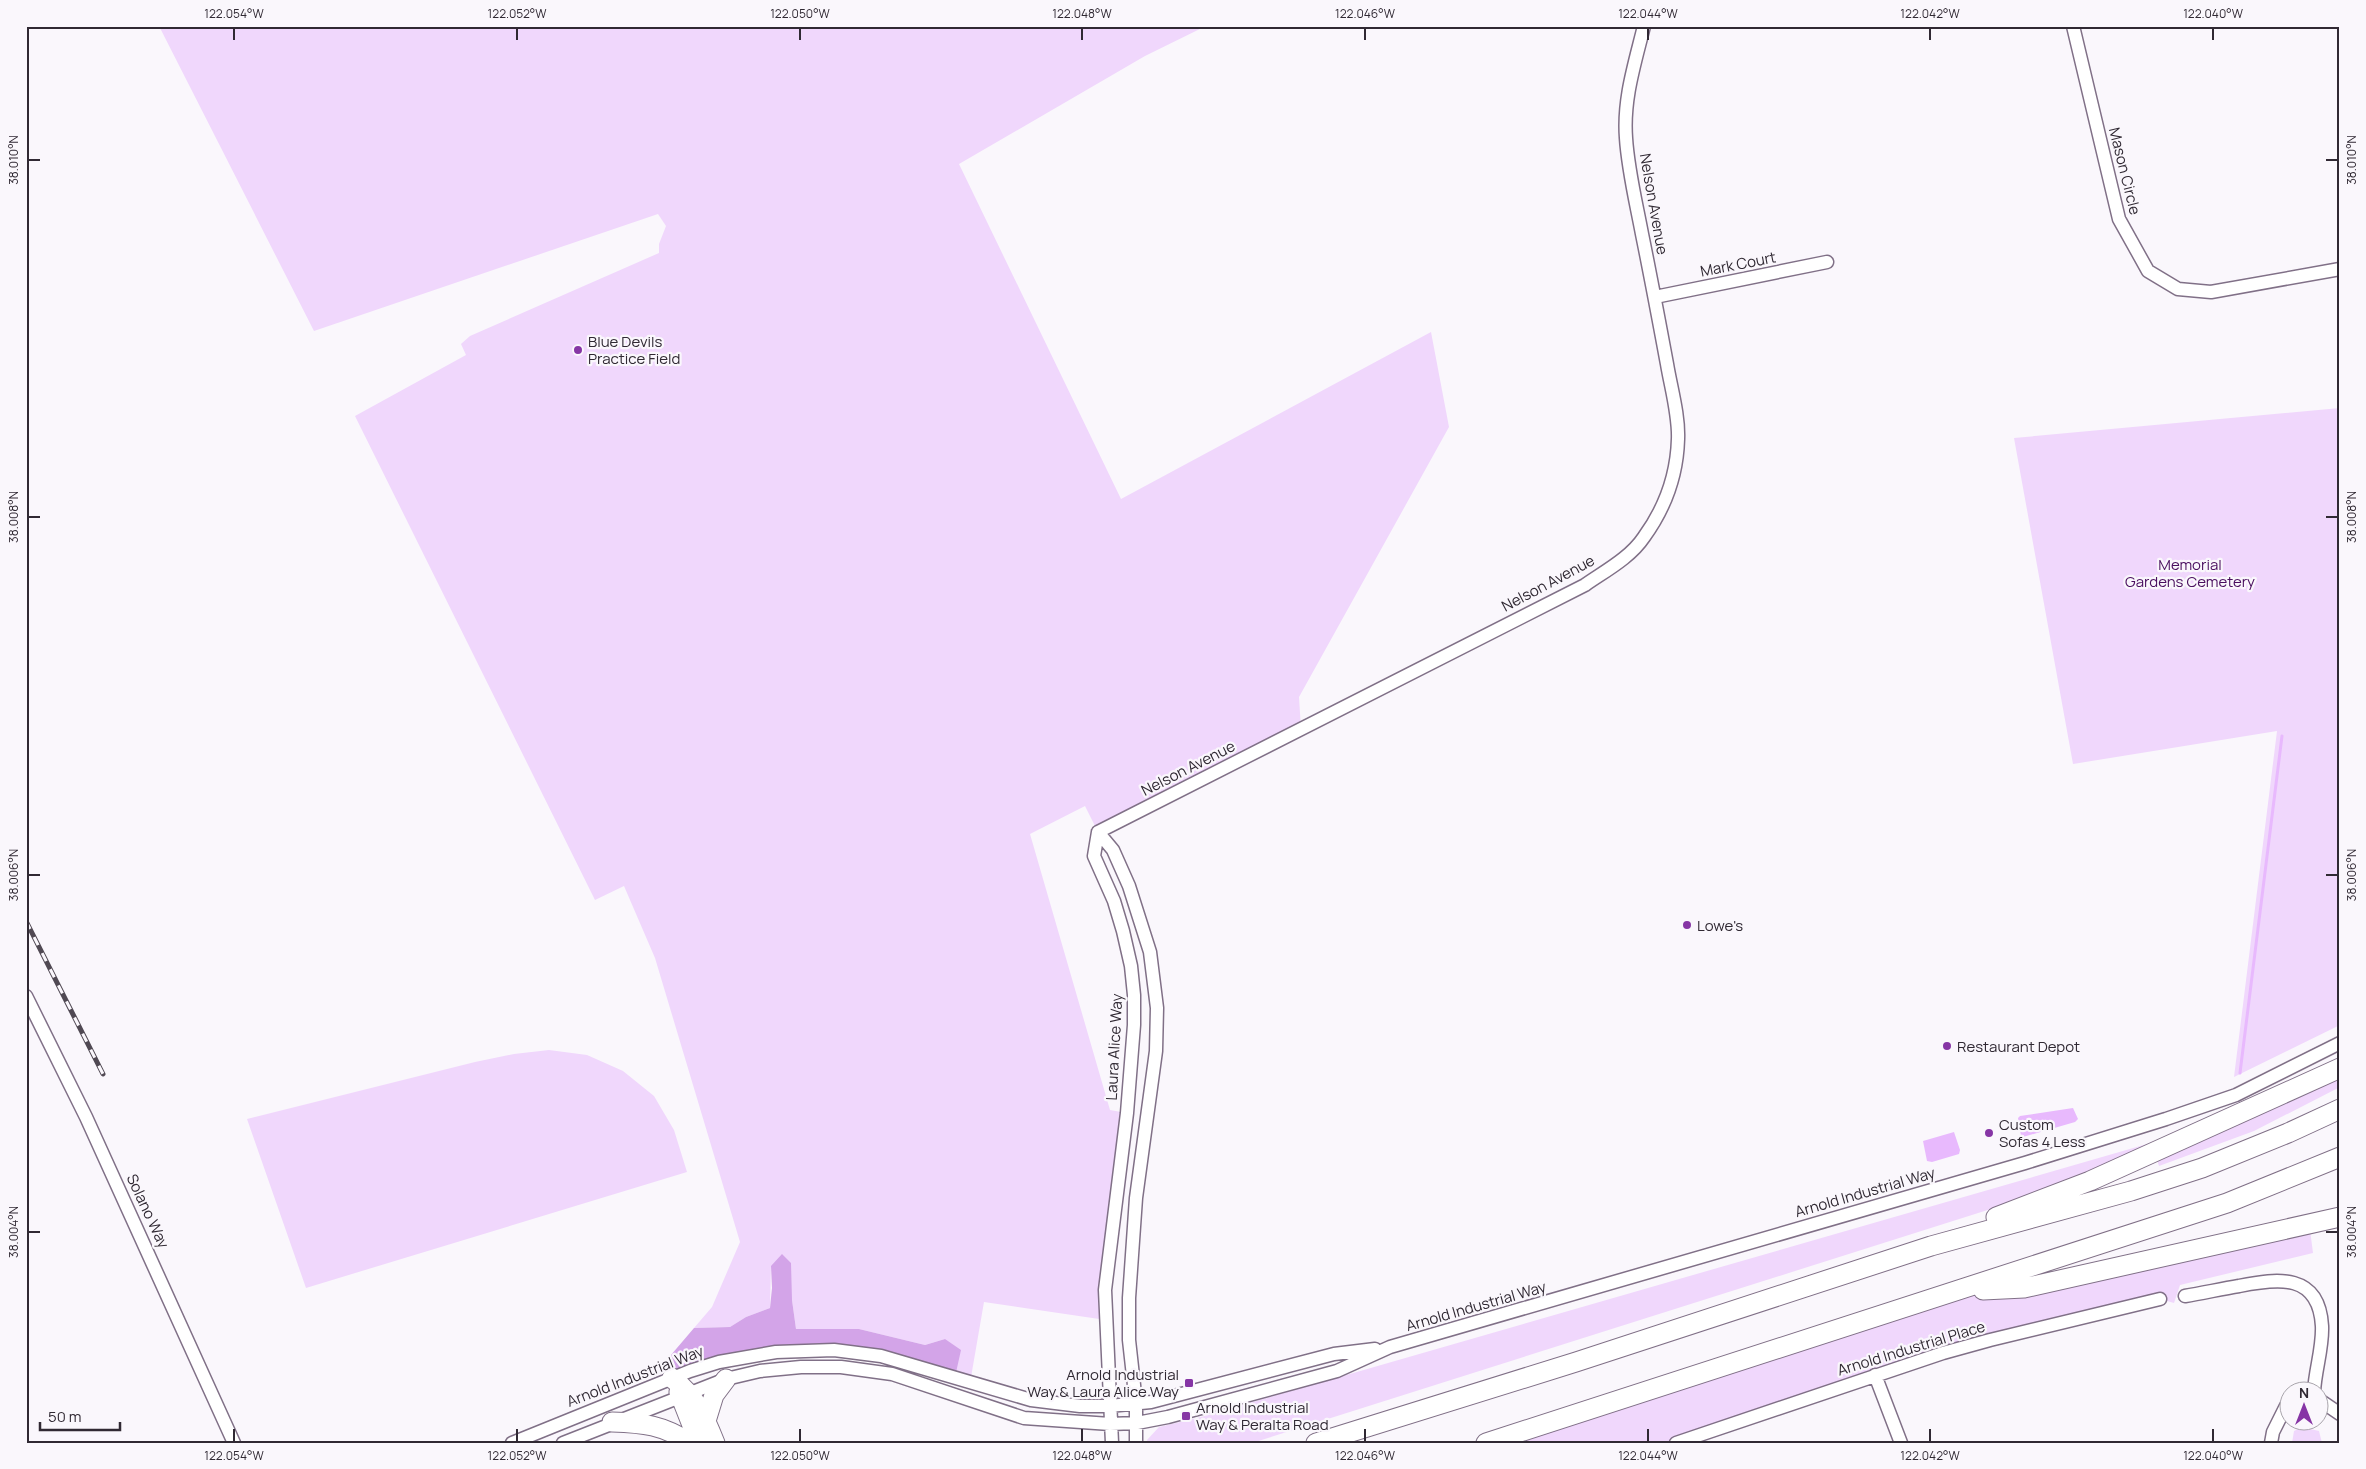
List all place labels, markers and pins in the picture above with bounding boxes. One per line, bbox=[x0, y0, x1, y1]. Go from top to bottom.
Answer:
place label: Blue Devils Practice Field bbox=[588, 331, 680, 369]
marker: Blue Devils Practice Field bbox=[572, 344, 584, 356]
place label: Lowe's bbox=[1697, 915, 1743, 936]
marker: Lowe's bbox=[1681, 919, 1693, 931]
place label: Restaurant Depot bbox=[1957, 1036, 2080, 1057]
marker: Restaurant Depot bbox=[1941, 1040, 1953, 1052]
place label: Custom Sofas 4 Less bbox=[1999, 1114, 2086, 1152]
marker: Custom Sofas 4 Less bbox=[1983, 1127, 1995, 1139]
place label: Arnold Industrial Way & Laura Alice Way bbox=[1027, 1364, 1179, 1402]
marker: Arnold Industrial Way & Laura Alice Way bbox=[1183, 1377, 1195, 1389]
place label: Arnold Industrial Way & Peralta Road bbox=[1196, 1397, 1329, 1435]
marker: Arnold Industrial Way & Peralta Road bbox=[1180, 1410, 1192, 1422]

